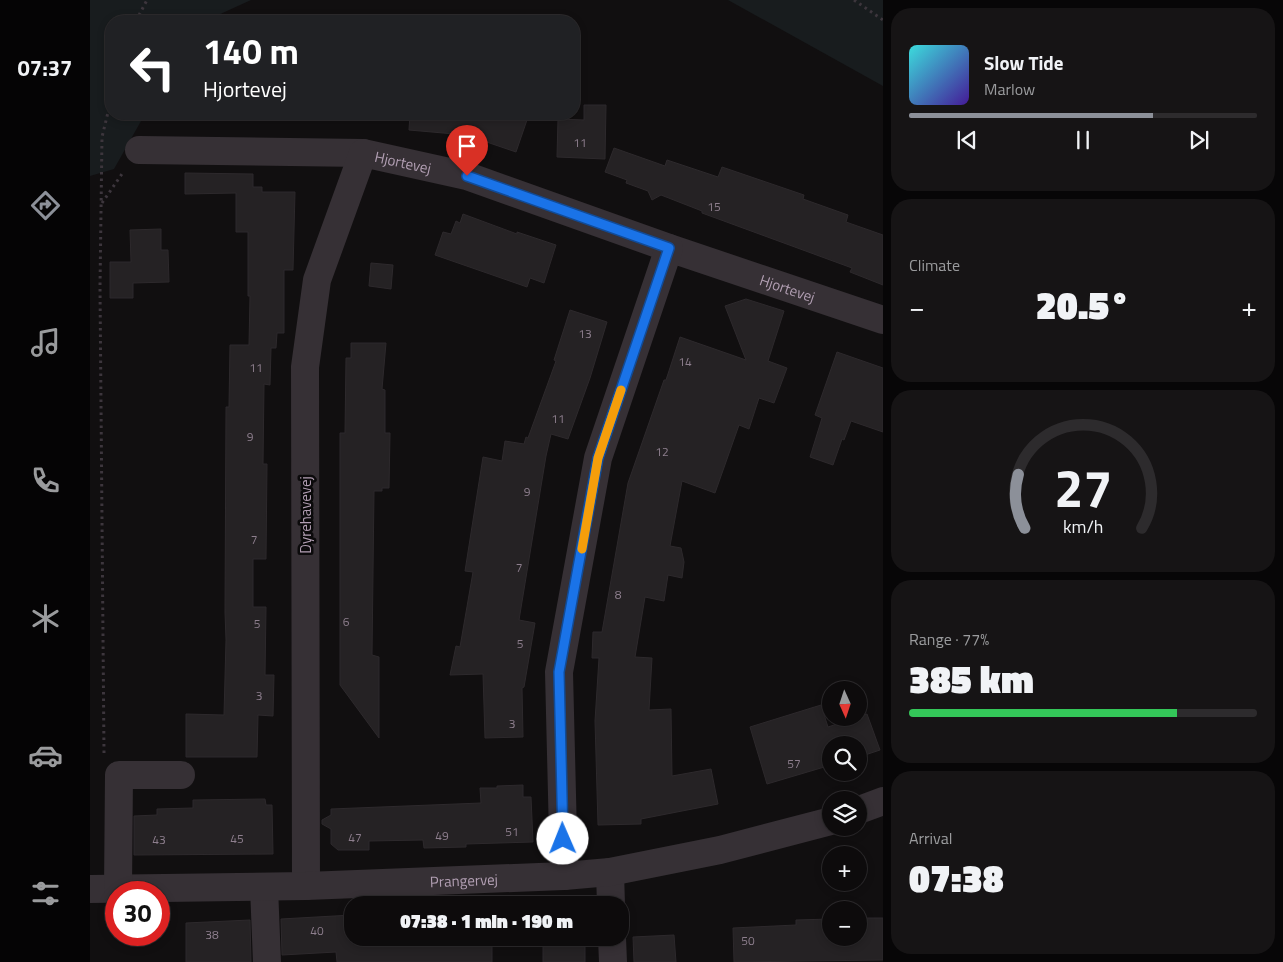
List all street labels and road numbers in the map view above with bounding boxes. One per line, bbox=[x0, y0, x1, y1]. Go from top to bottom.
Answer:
street label: Hjortevej bbox=[373, 144, 433, 179]
street label: Hjortevej bbox=[757, 268, 818, 308]
street label: Dyrehavevej bbox=[294, 476, 317, 554]
street label: Prangervej bbox=[429, 867, 498, 893]

